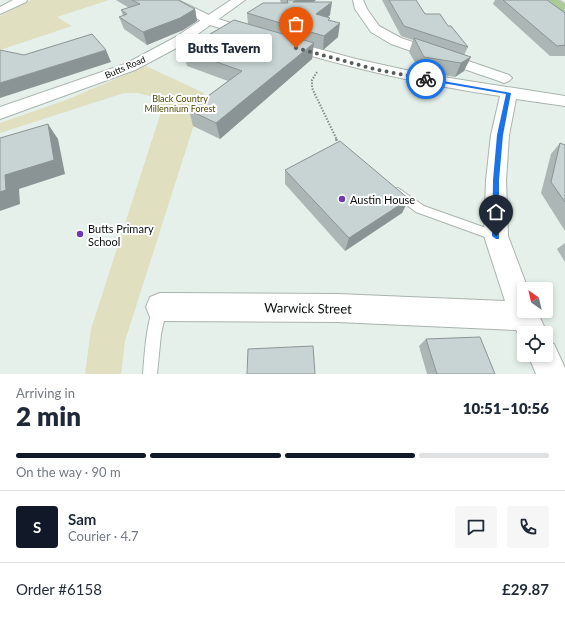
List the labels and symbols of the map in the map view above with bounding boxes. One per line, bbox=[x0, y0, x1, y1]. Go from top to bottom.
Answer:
pin bbox=[279, 7.0, 313, 48]
callout: Butts Tavern bbox=[176, 34, 272, 62]
street label: Butts Road bbox=[103, 54, 147, 80]
courier bbox=[406, 59, 446, 99]
park label: Black Country Millennium Forest bbox=[144, 93, 216, 114]
place label: Austin House bbox=[350, 193, 415, 206]
marker: Austin House bbox=[337, 194, 347, 204]
pin bbox=[479, 195, 513, 236]
place label: Butts Primary School bbox=[88, 222, 154, 248]
marker: Butts Primary School bbox=[75, 229, 85, 239]
north arrow bbox=[517, 282, 553, 318]
street label: Warwick Street bbox=[264, 299, 352, 317]

